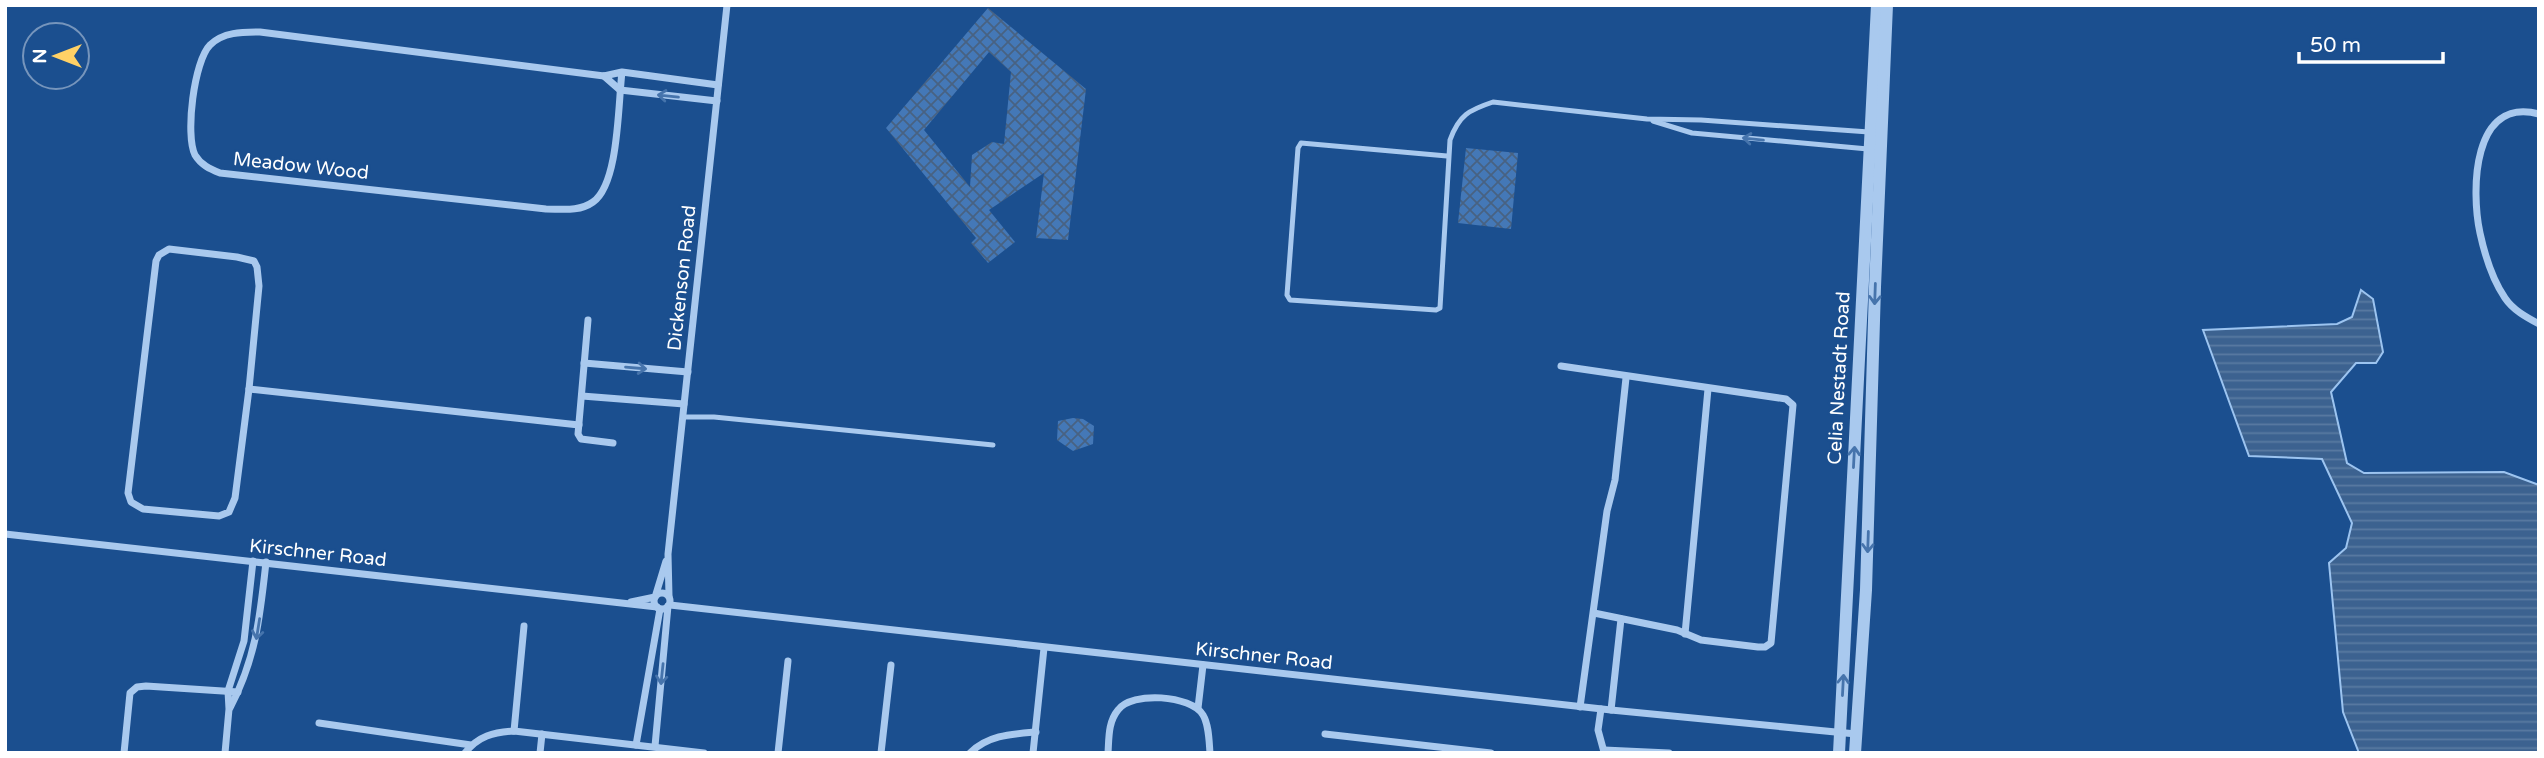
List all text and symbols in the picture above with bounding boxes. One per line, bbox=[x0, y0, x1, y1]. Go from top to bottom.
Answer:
north arrow bbox=[21, 21, 91, 91]
scale bar bbox=[2299, 21, 2442, 65]
text: 50 m bbox=[2310, 33, 2361, 58]
text: N bbox=[29, 48, 51, 64]
one-way arrow bbox=[657, 89, 680, 102]
one-way arrow bbox=[1742, 132, 1764, 145]
street label: Meadow Wood bbox=[232, 148, 370, 184]
street label: Dickenson Road bbox=[663, 204, 701, 352]
one-way arrow bbox=[1868, 282, 1881, 305]
street label: Celia Nestadt Road bbox=[1823, 291, 1855, 465]
one-way arrow bbox=[624, 362, 647, 375]
one-way arrow bbox=[1848, 446, 1861, 469]
one-way arrow bbox=[1861, 530, 1874, 553]
street label: Kirschner Road bbox=[248, 535, 388, 571]
one-way arrow bbox=[251, 617, 264, 639]
street label: Kirschner Road bbox=[1194, 638, 1334, 674]
one-way arrow bbox=[655, 663, 668, 685]
one-way arrow bbox=[1837, 673, 1850, 696]

